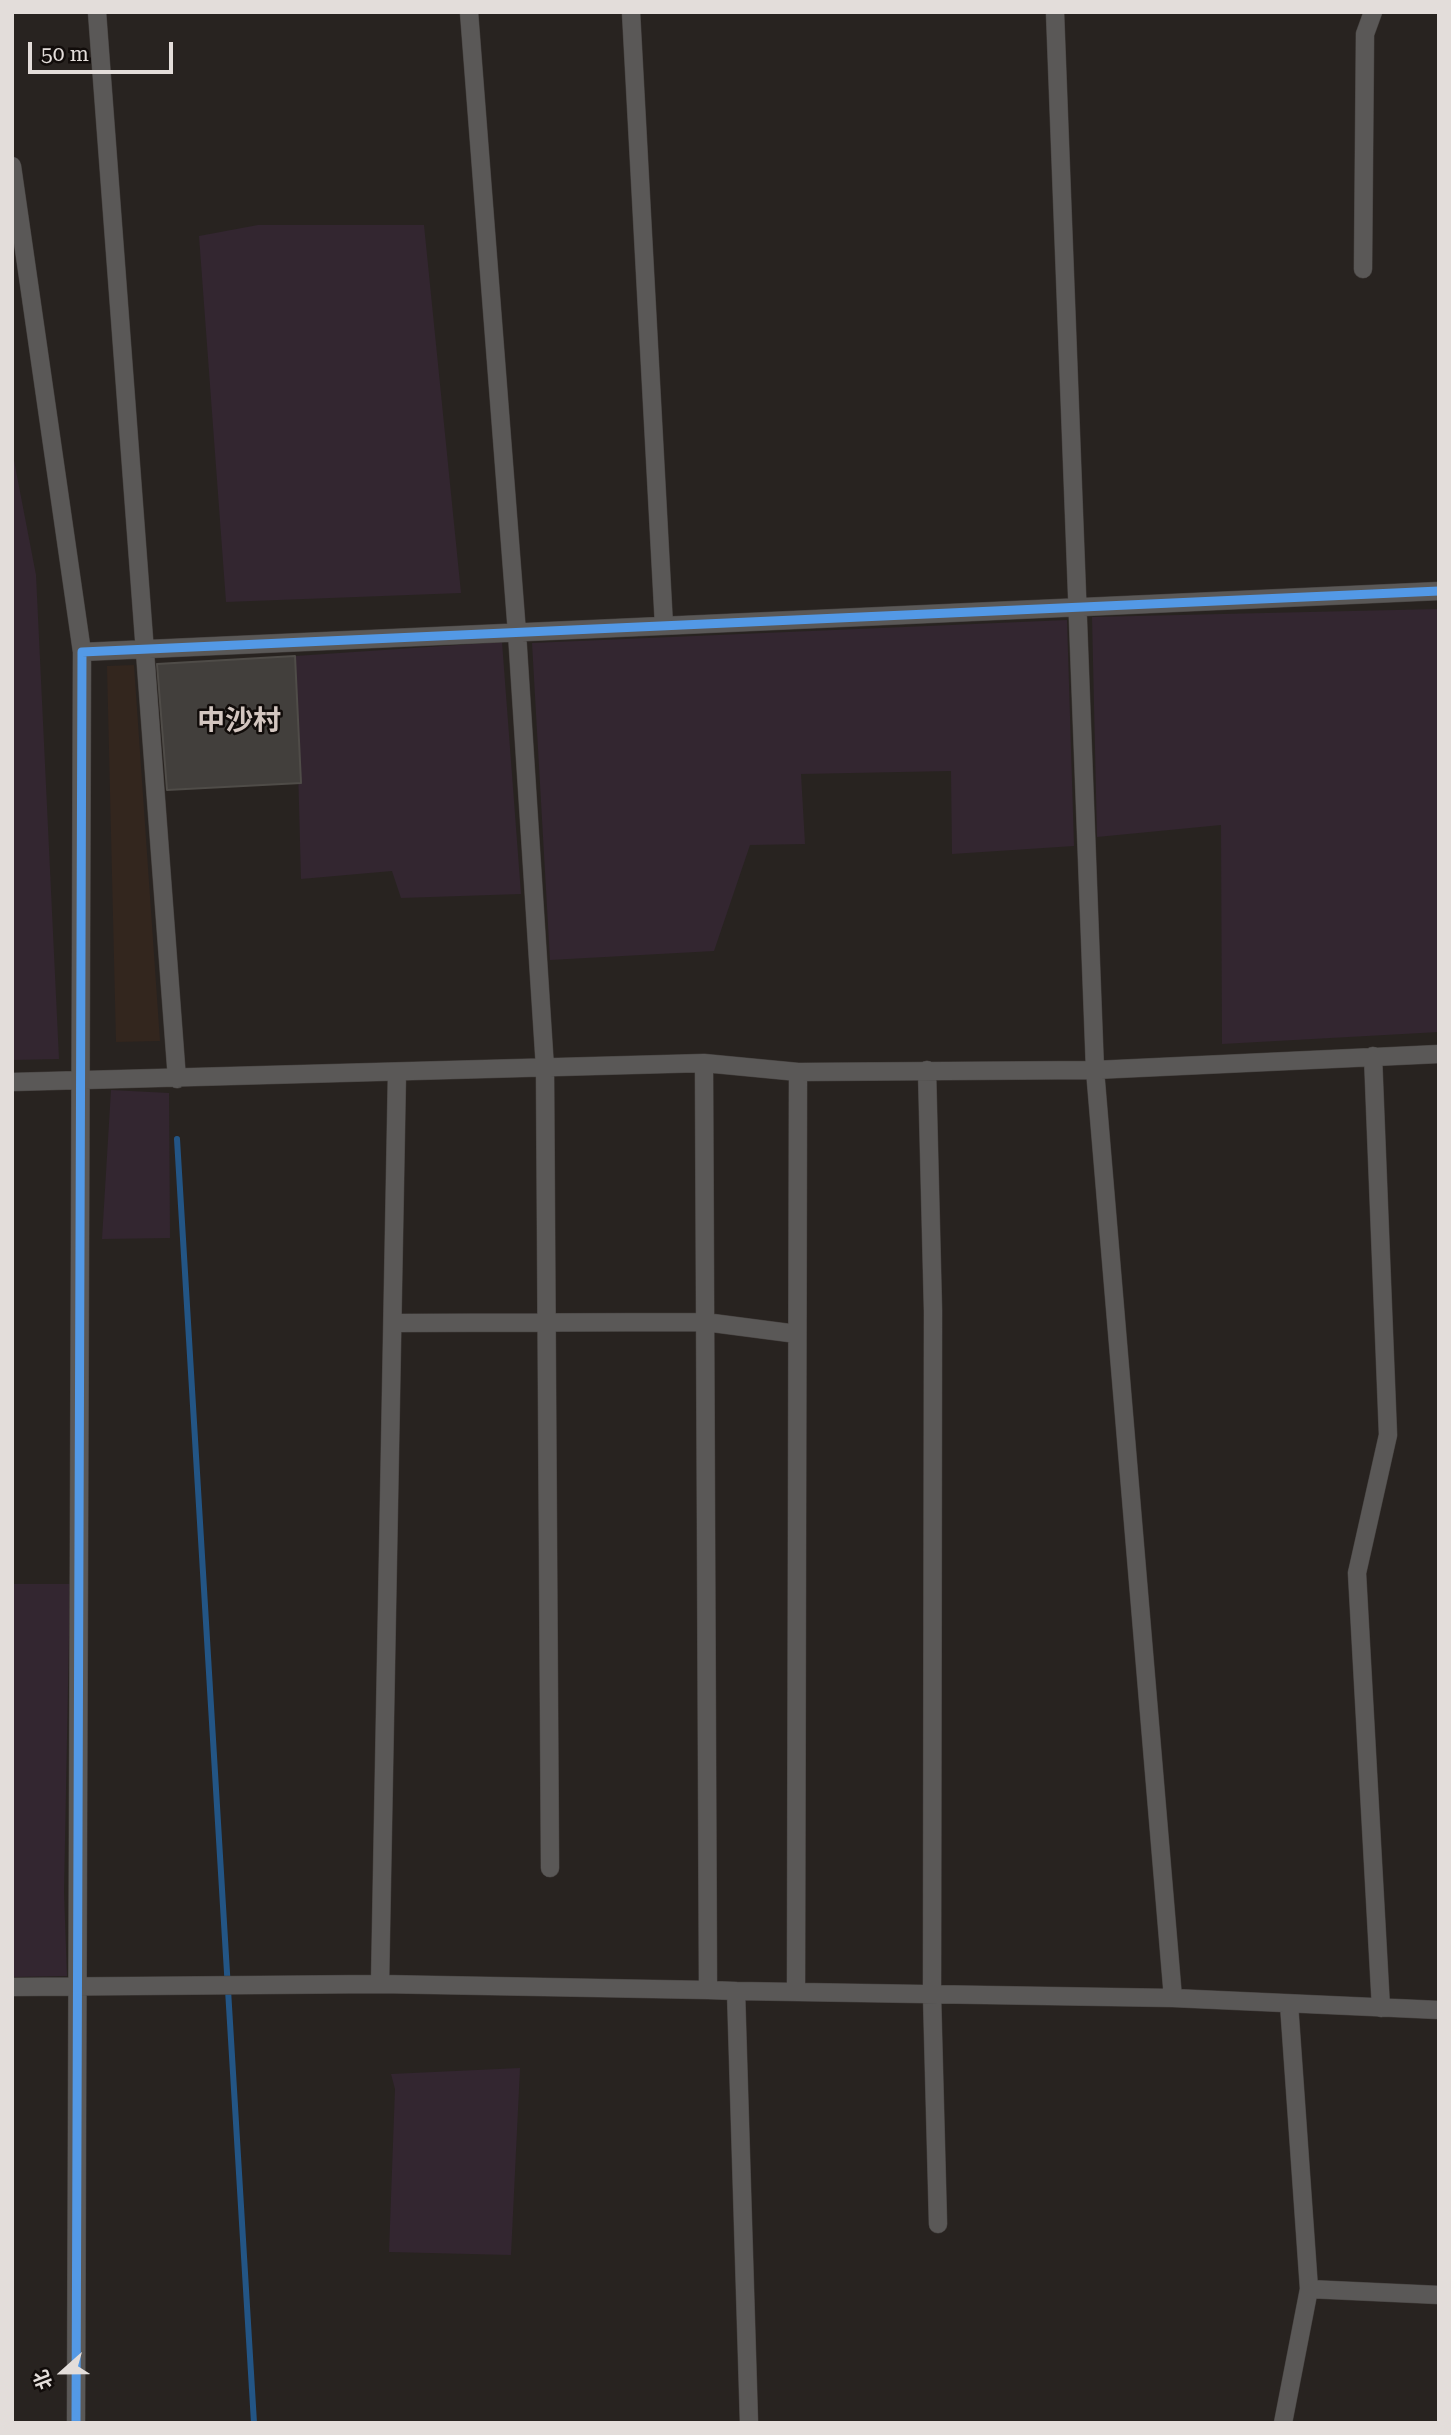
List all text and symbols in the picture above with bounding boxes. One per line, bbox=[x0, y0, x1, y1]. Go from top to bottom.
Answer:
scale bar bbox=[32, 28, 177, 72]
text: 50 m bbox=[41, 42, 89, 66]
district label: 中沙村 bbox=[197, 705, 281, 739]
north arrow bbox=[28, 2337, 98, 2407]
text: 北 bbox=[29, 2367, 57, 2393]

